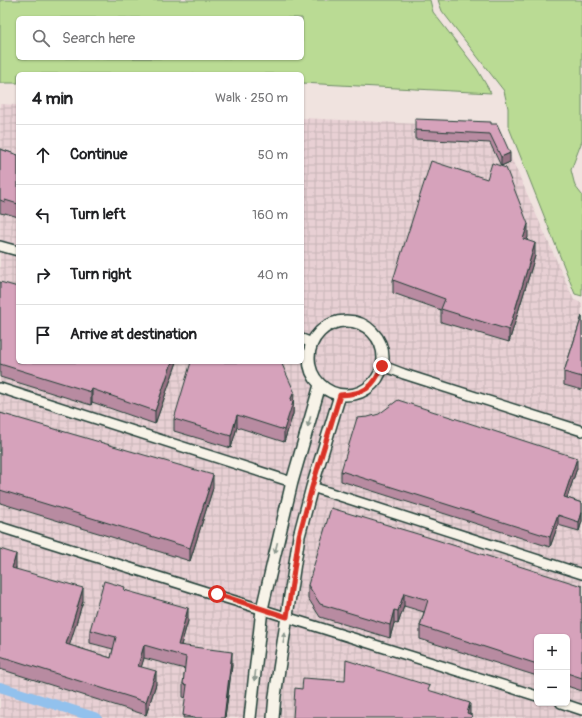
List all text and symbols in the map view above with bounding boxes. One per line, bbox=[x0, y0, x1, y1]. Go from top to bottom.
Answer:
search box bbox=[16, 16, 304, 60]
icon: search bbox=[30, 27, 52, 49]
text: Search here bbox=[62, 29, 135, 48]
text: 4 min bbox=[32, 88, 73, 109]
text: Walk · 250 m bbox=[215, 90, 288, 106]
icon: ahead bbox=[32, 144, 54, 166]
text: Continue bbox=[70, 145, 128, 164]
text: 50 m bbox=[258, 147, 288, 163]
icon: left bbox=[32, 204, 54, 226]
text: Turn left bbox=[70, 205, 126, 224]
text: 160 m bbox=[252, 207, 288, 223]
icon: right bbox=[32, 264, 54, 286]
text: Turn right bbox=[70, 265, 131, 284]
text: 40 m bbox=[257, 267, 288, 283]
icon: arrive bbox=[32, 324, 54, 346]
text: Arrive at destination bbox=[70, 325, 197, 344]
route end bbox=[373, 357, 391, 375]
one-way arrow bbox=[306, 417, 312, 429]
one-way arrow bbox=[272, 542, 278, 554]
route start bbox=[208, 585, 226, 603]
one-way arrow bbox=[281, 632, 287, 644]
map controls bbox=[534, 634, 570, 706]
button: + bbox=[534, 634, 570, 670]
one-way arrow bbox=[252, 670, 258, 682]
button: − bbox=[534, 670, 570, 706]

